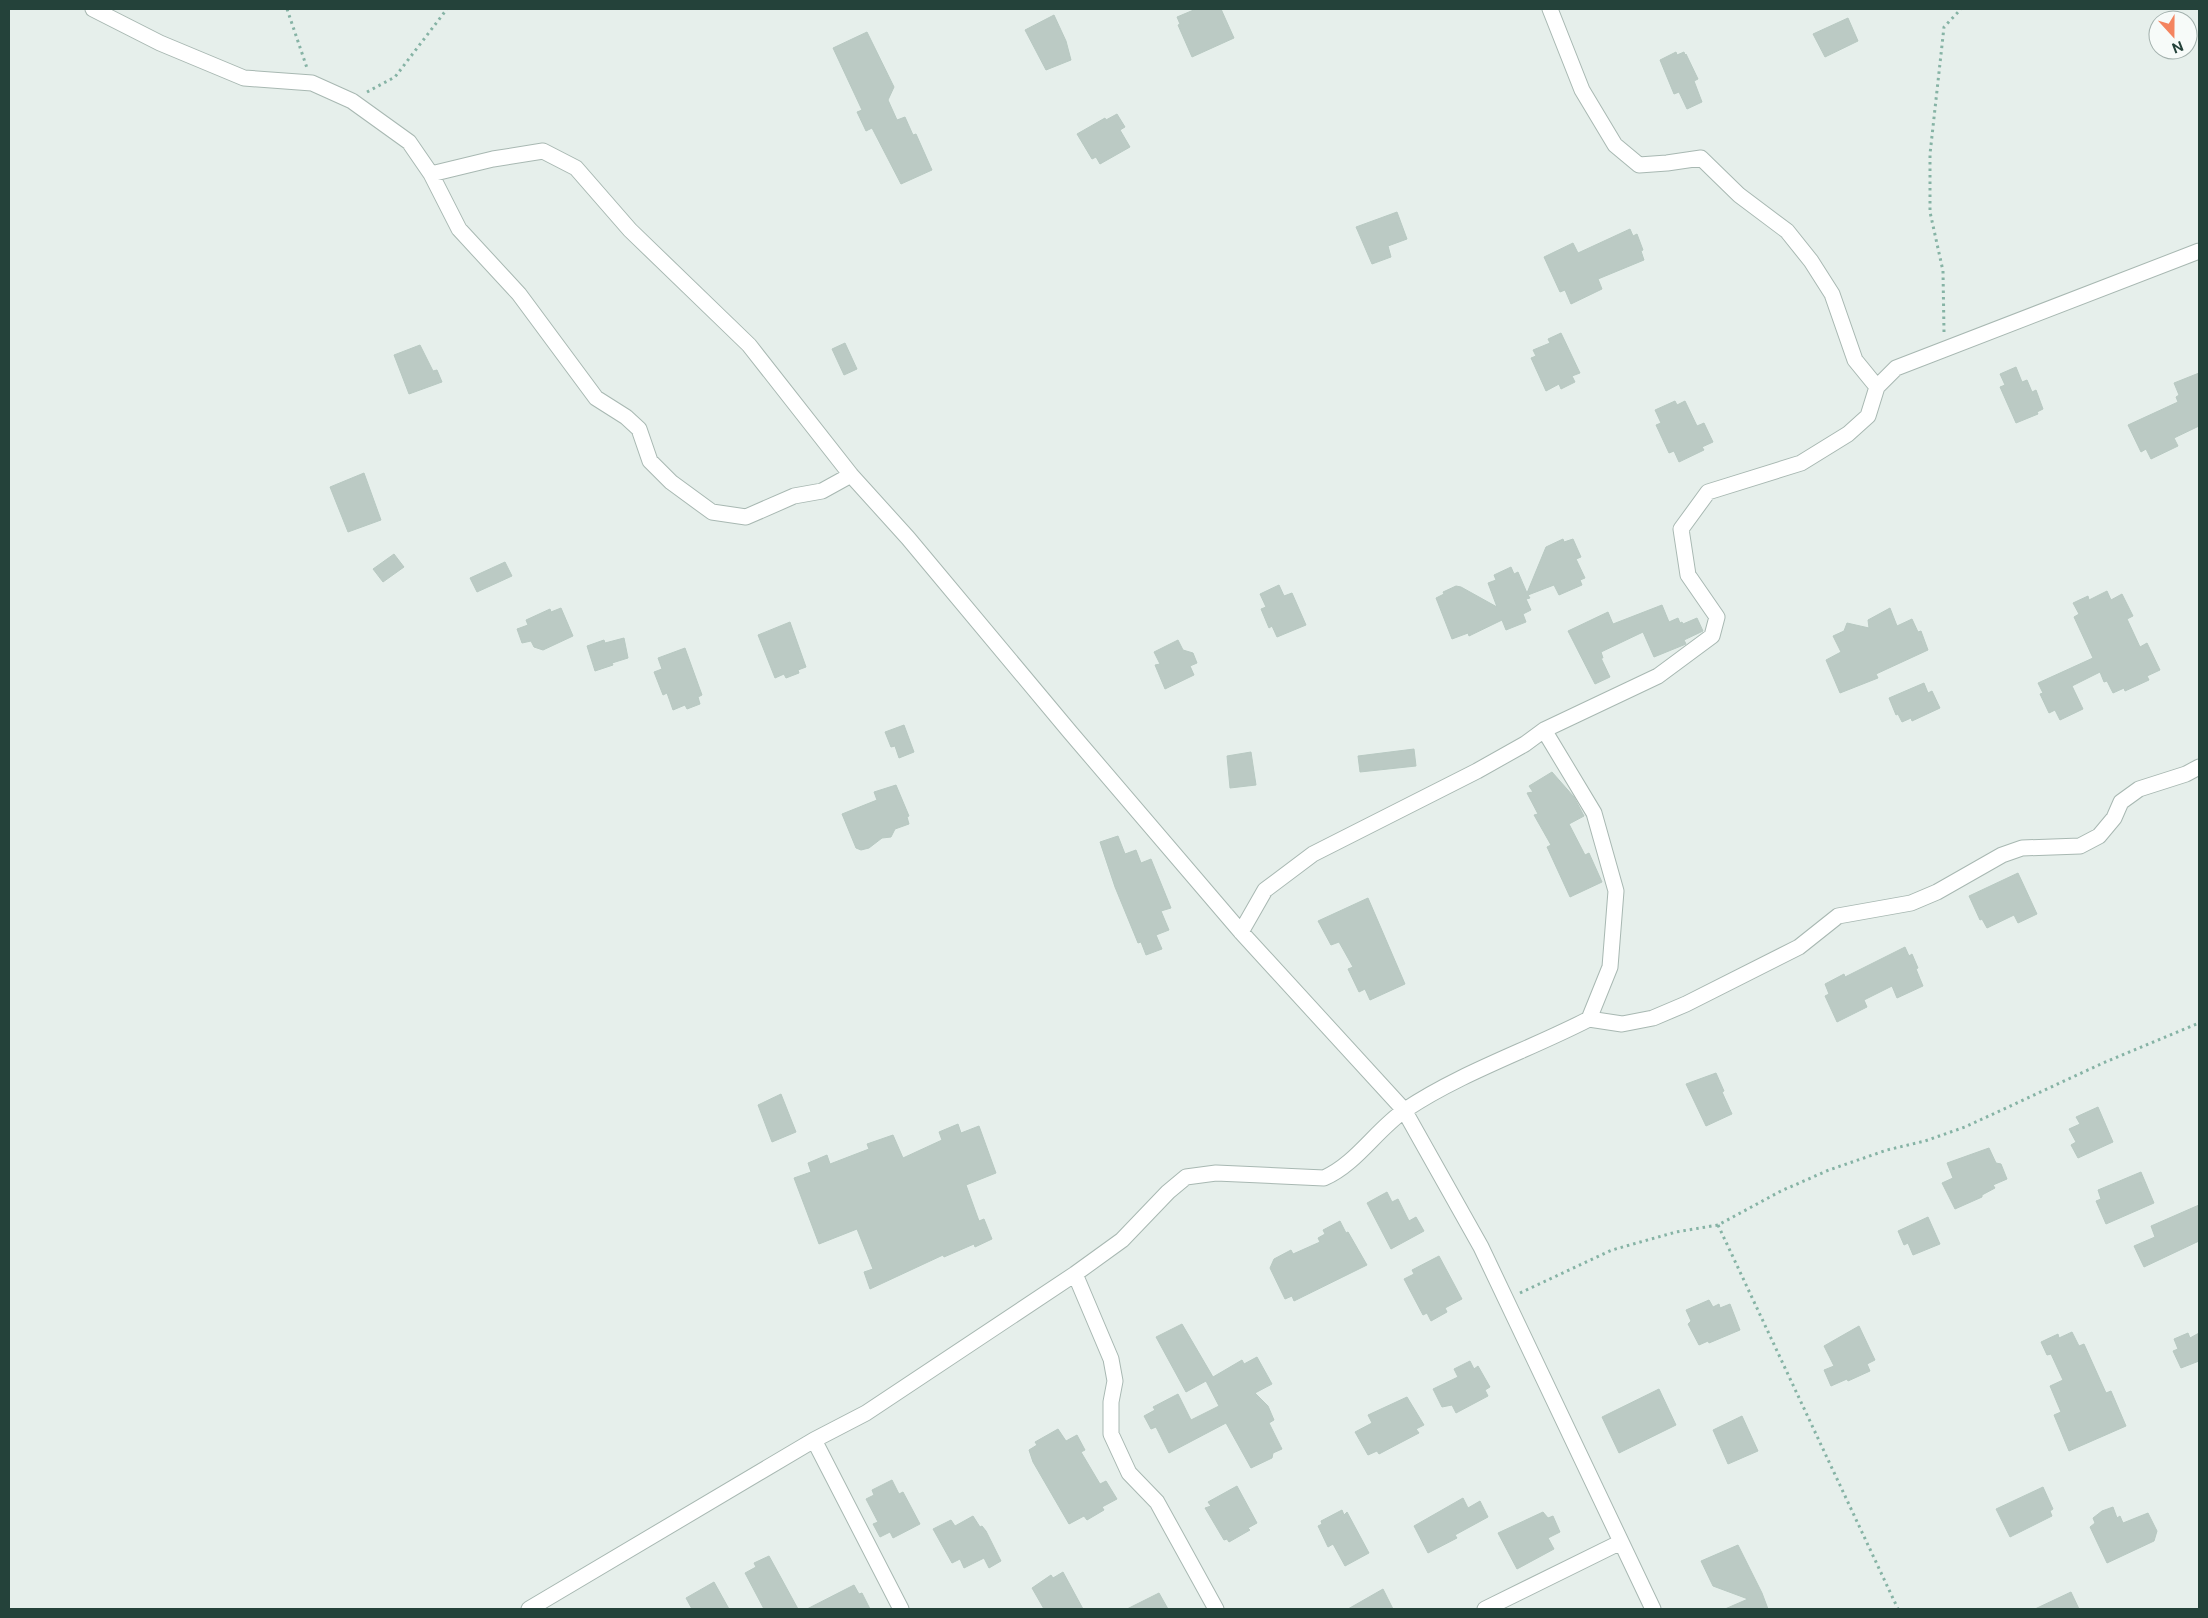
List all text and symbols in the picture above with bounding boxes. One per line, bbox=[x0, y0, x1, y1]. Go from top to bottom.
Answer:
north arrow bbox=[2148, 10, 2198, 60]
text: N bbox=[2170, 38, 2186, 57]

